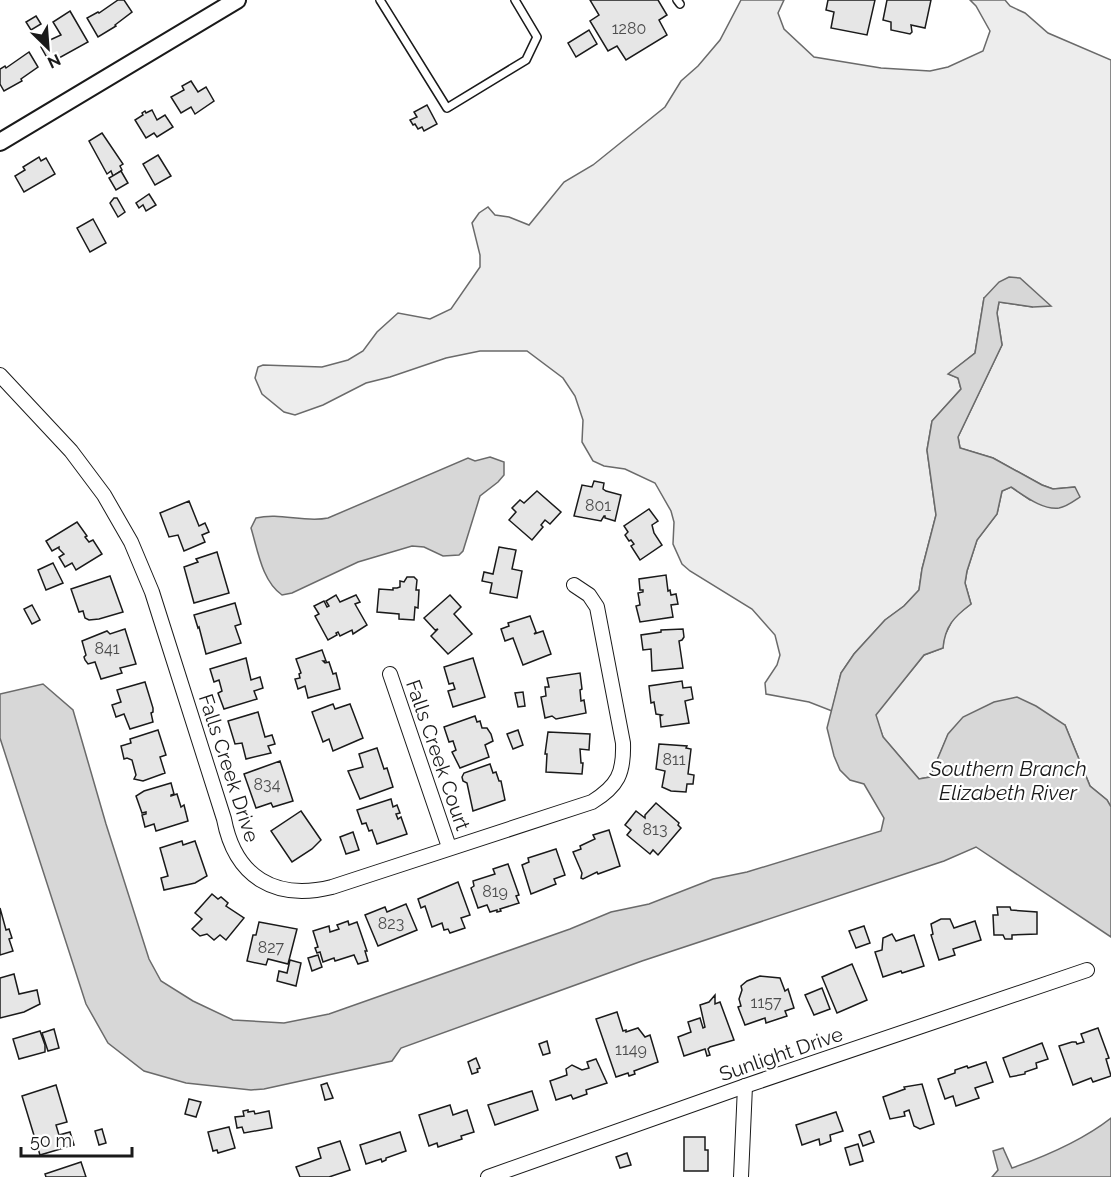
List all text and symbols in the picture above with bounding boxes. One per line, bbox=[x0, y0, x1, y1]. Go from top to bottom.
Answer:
north arrow bbox=[18, 18, 78, 78]
house number: 1280 bbox=[612, 19, 646, 38]
text: N bbox=[45, 50, 64, 72]
house number: 801 bbox=[585, 496, 611, 515]
house number: 841 bbox=[94, 639, 120, 658]
street label: Falls Creek Court bbox=[401, 676, 475, 834]
street label: Falls Creek Drive bbox=[194, 691, 264, 845]
house number: 811 bbox=[662, 750, 686, 769]
water label: Southern Branch Elizabeth River bbox=[928, 756, 1087, 805]
house number: 834 bbox=[254, 775, 281, 794]
house number: 813 bbox=[643, 820, 667, 839]
house number: 819 bbox=[482, 882, 508, 901]
house number: 823 bbox=[378, 914, 404, 933]
house number: 827 bbox=[258, 938, 285, 957]
house number: 1157 bbox=[751, 993, 782, 1012]
street label: Sunlight Drive bbox=[716, 1022, 846, 1086]
house number: 1149 bbox=[615, 1040, 647, 1059]
scale bar bbox=[21, 1120, 132, 1158]
text: 50 m bbox=[30, 1130, 72, 1151]

